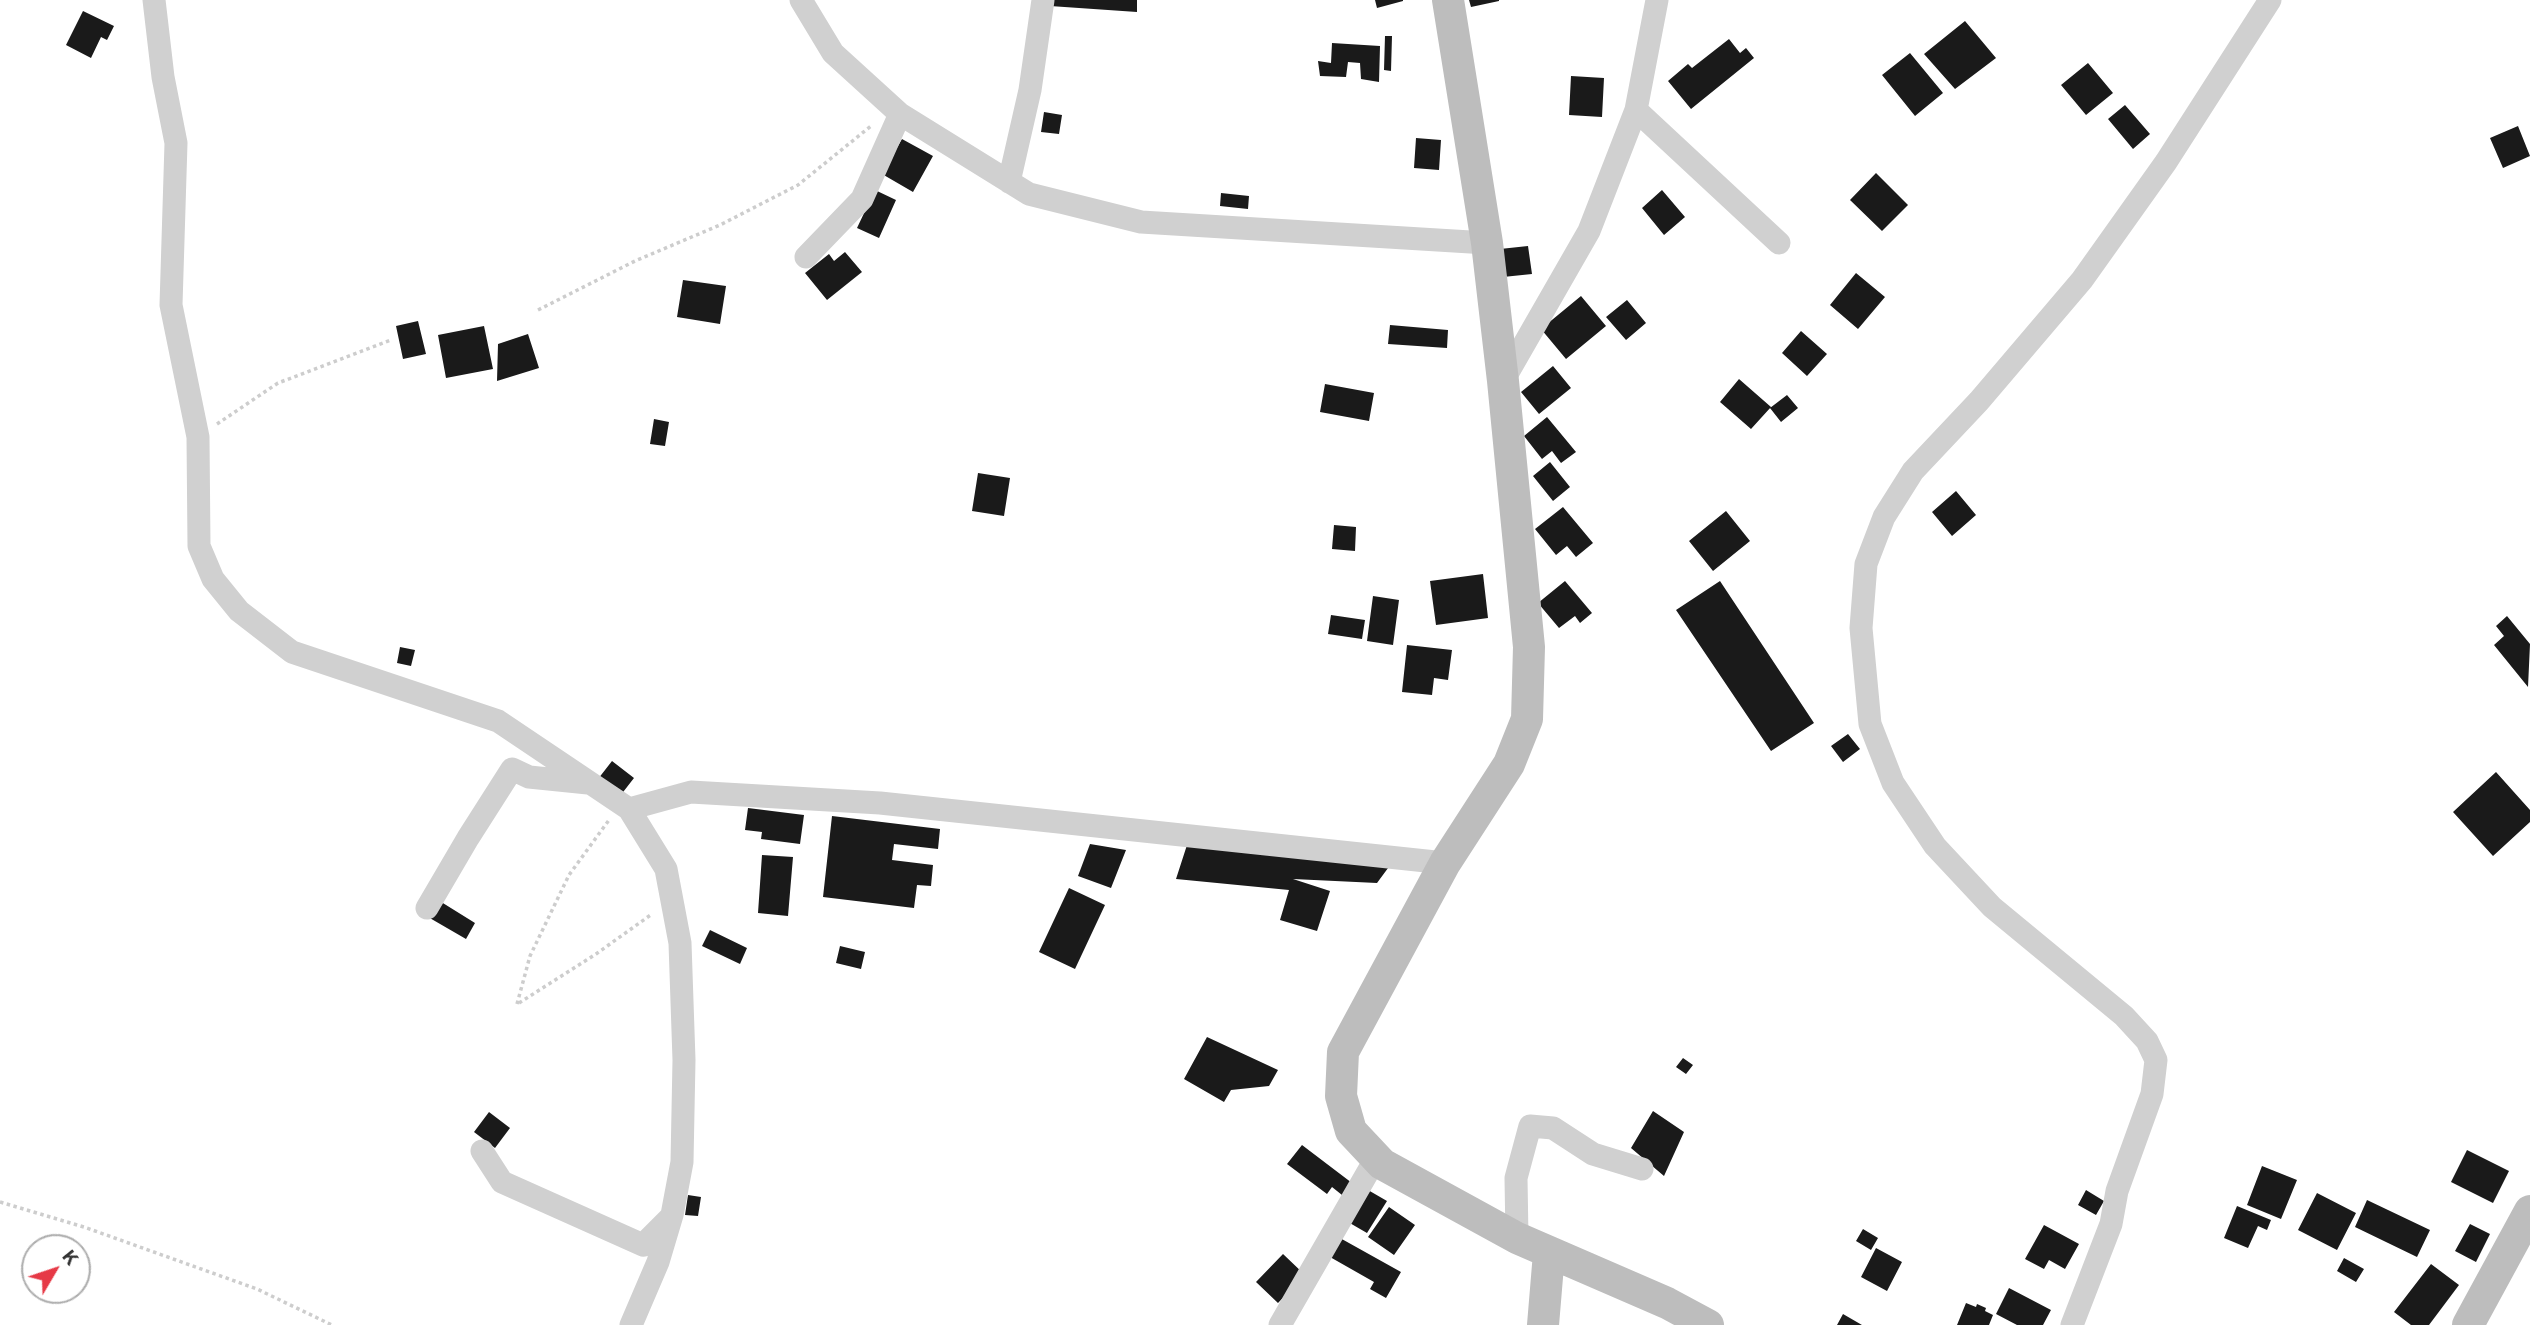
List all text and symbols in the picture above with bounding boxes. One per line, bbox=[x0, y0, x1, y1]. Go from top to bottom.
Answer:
north arrow bbox=[21, 1234, 91, 1304]
text: K bbox=[57, 1244, 84, 1270]

